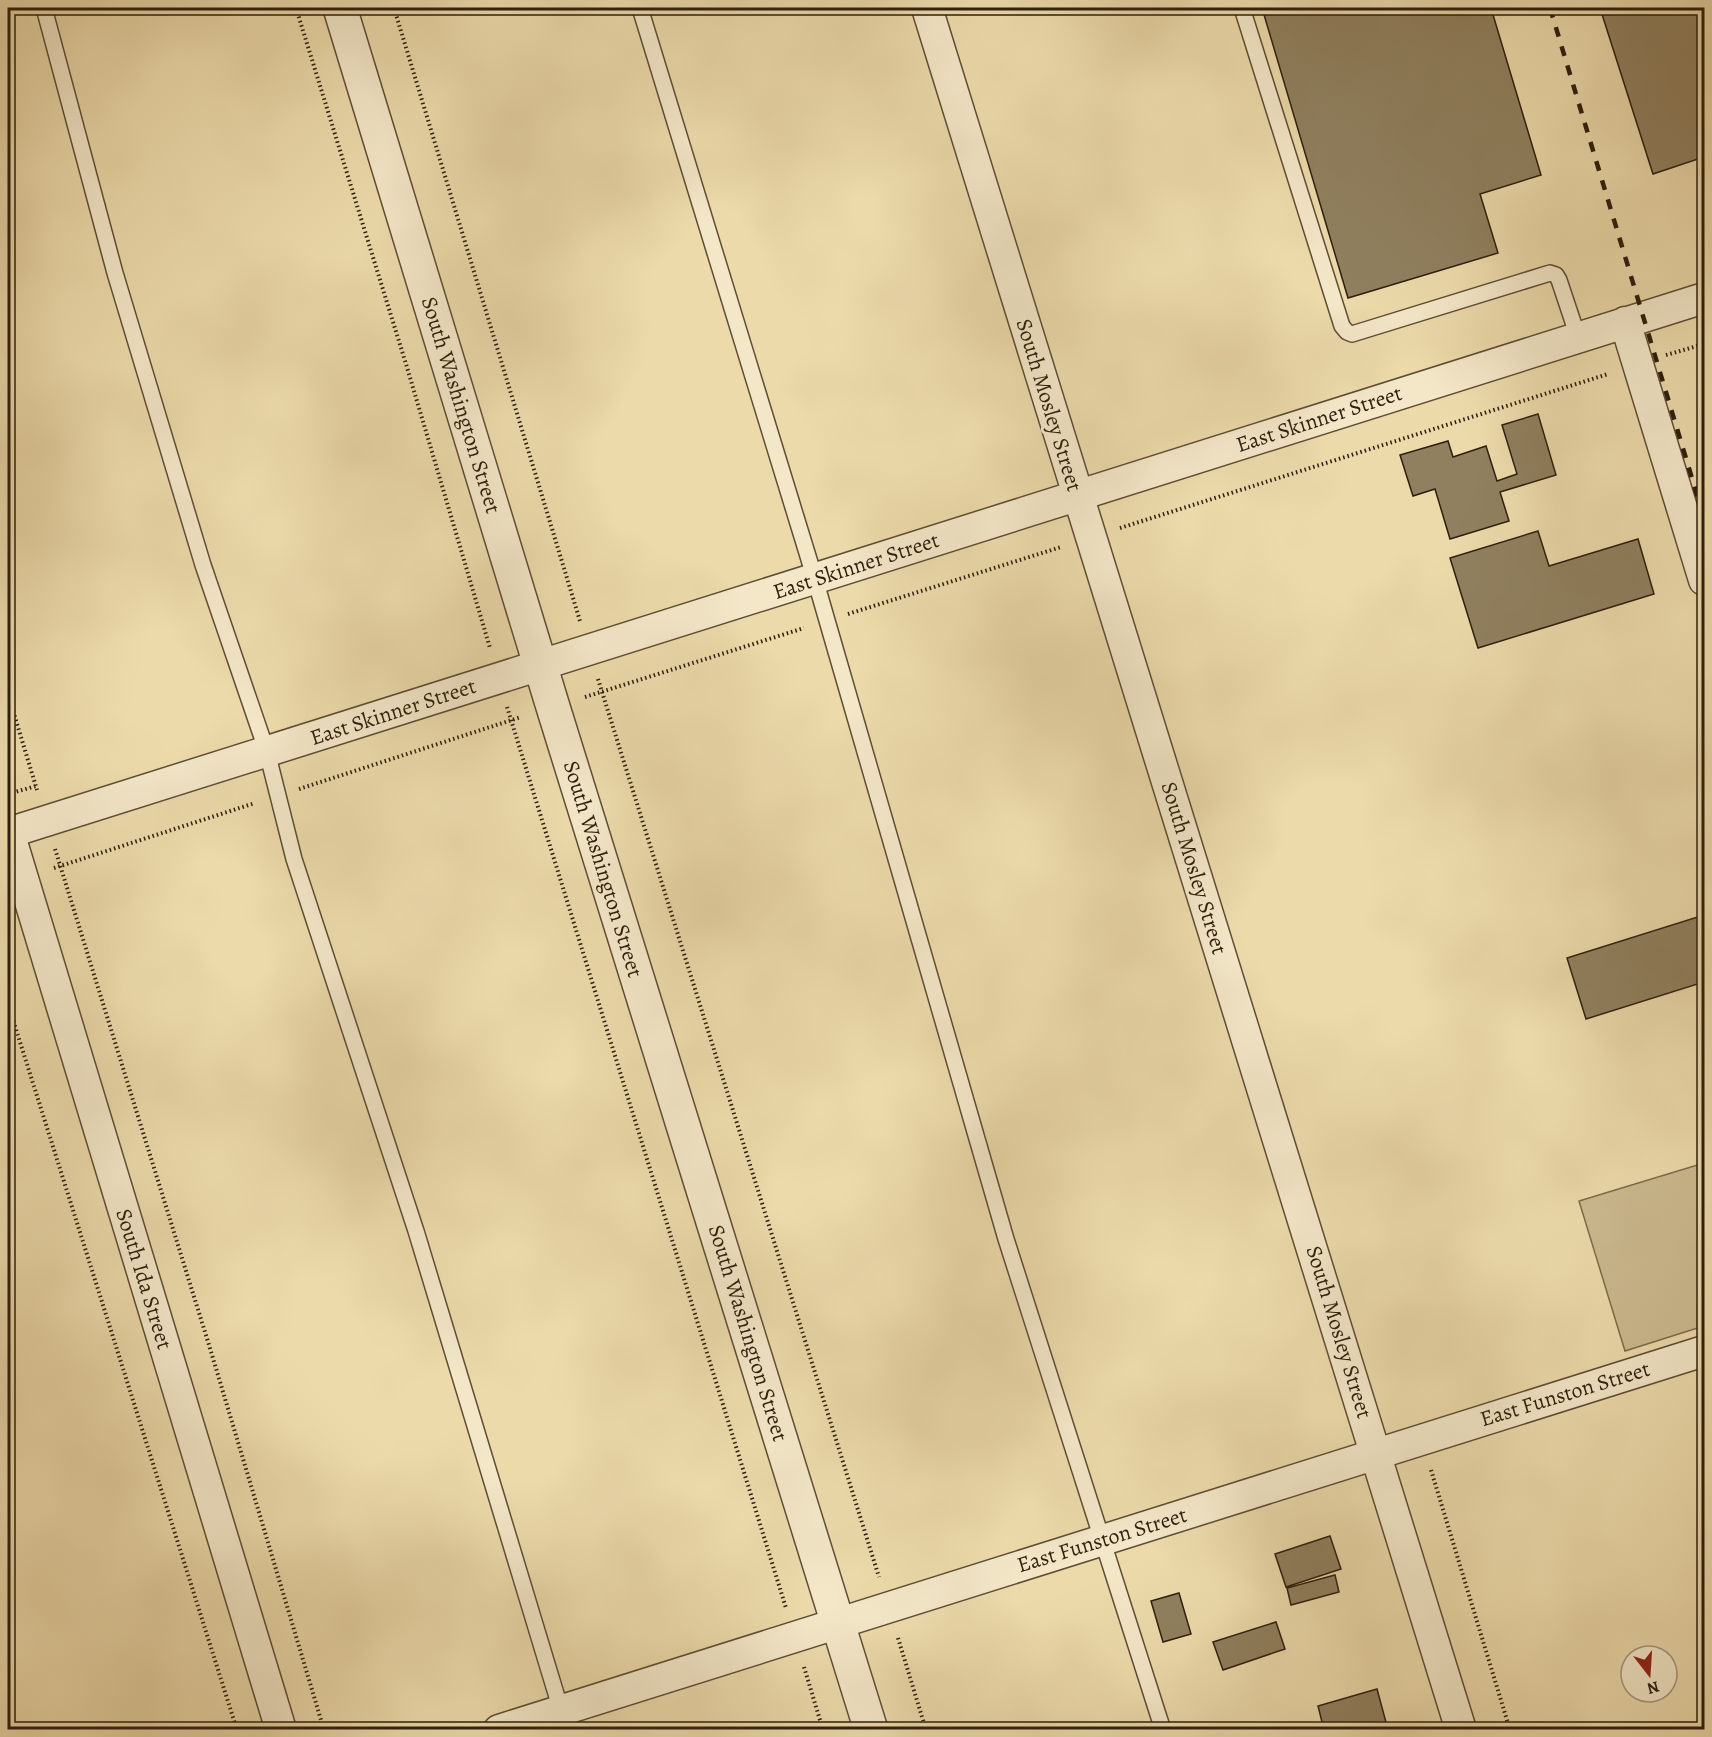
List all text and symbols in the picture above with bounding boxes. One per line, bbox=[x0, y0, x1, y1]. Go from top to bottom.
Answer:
street label: South Washington Street bbox=[414, 293, 508, 517]
street label: South Mosley Street bbox=[1008, 315, 1090, 495]
street label: East Skinner Street bbox=[1232, 378, 1406, 460]
street label: East Skinner Street bbox=[769, 525, 943, 607]
street label: East Skinner Street bbox=[306, 671, 480, 753]
street label: South Washington Street bbox=[556, 757, 650, 981]
street label: South Mosley Street bbox=[1153, 778, 1235, 958]
street label: South Ida Street bbox=[108, 1205, 180, 1353]
street label: South Washington Street bbox=[701, 1221, 795, 1445]
street label: South Mosley Street bbox=[1298, 1242, 1380, 1422]
street label: East Funston Street bbox=[1476, 1354, 1654, 1434]
street label: East Funston Street bbox=[1013, 1500, 1191, 1580]
north arrow bbox=[1619, 1644, 1679, 1704]
text: N bbox=[1644, 1675, 1662, 1700]

